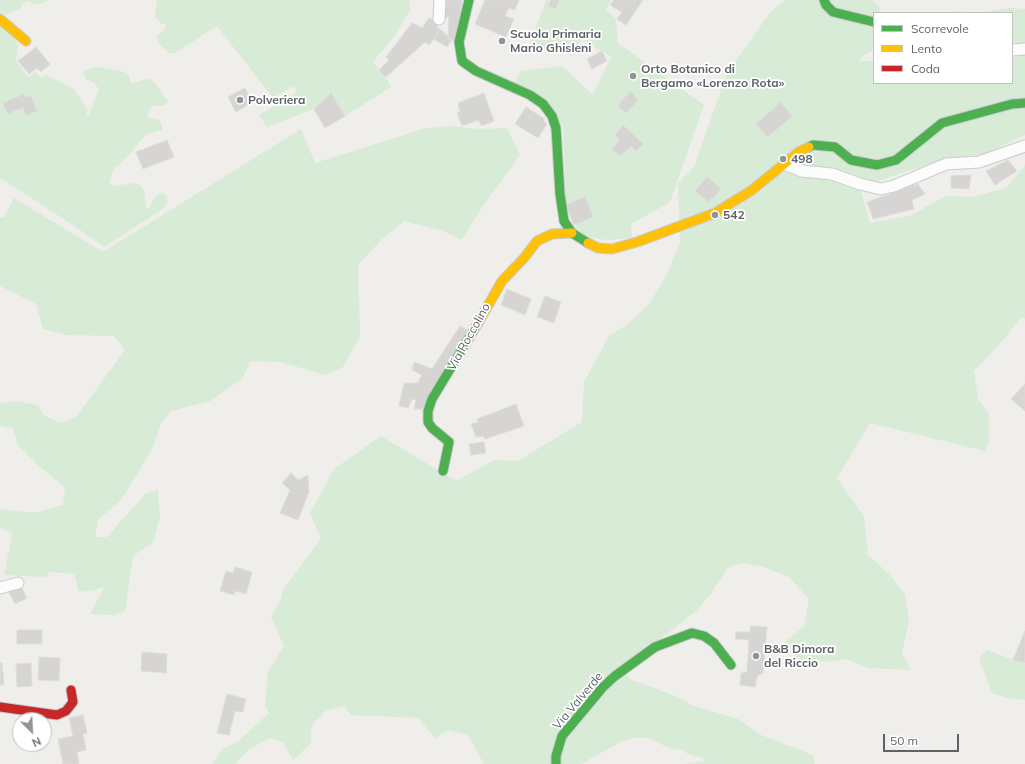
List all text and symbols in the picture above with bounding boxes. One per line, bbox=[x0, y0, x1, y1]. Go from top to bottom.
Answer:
legend bbox=[873, 12, 1013, 84]
text: Scorrevole bbox=[911, 21, 969, 36]
place label: Scuola Primaria Mario Ghisleni bbox=[510, 27, 601, 55]
marker: Scuola Primaria Mario Ghisleni bbox=[497, 36, 507, 46]
text: Lento bbox=[911, 41, 942, 56]
text: Coda bbox=[911, 61, 940, 76]
place label: Orto Botanico di Bergamo «Lorenzo Rota» bbox=[641, 62, 785, 90]
marker: Orto Botanico di Bergamo «Lorenzo Rota» bbox=[628, 71, 638, 81]
place label: Polveriera bbox=[248, 93, 305, 107]
marker: Polveriera bbox=[235, 95, 245, 105]
place label: 498 bbox=[791, 152, 813, 166]
marker: 498 bbox=[778, 154, 788, 164]
place label: 542 bbox=[723, 208, 745, 222]
marker: 542 bbox=[710, 210, 720, 220]
street label: Via Roccolino bbox=[445, 301, 493, 373]
place label: B&B Dimora del Riccio bbox=[764, 642, 834, 670]
marker: B&B Dimora del Riccio bbox=[751, 651, 761, 661]
street label: Via Valverde bbox=[550, 670, 606, 732]
north arrow bbox=[12, 712, 52, 752]
scale bar bbox=[885, 726, 961, 752]
text: 50 m bbox=[890, 733, 918, 748]
text: N bbox=[30, 734, 43, 750]

